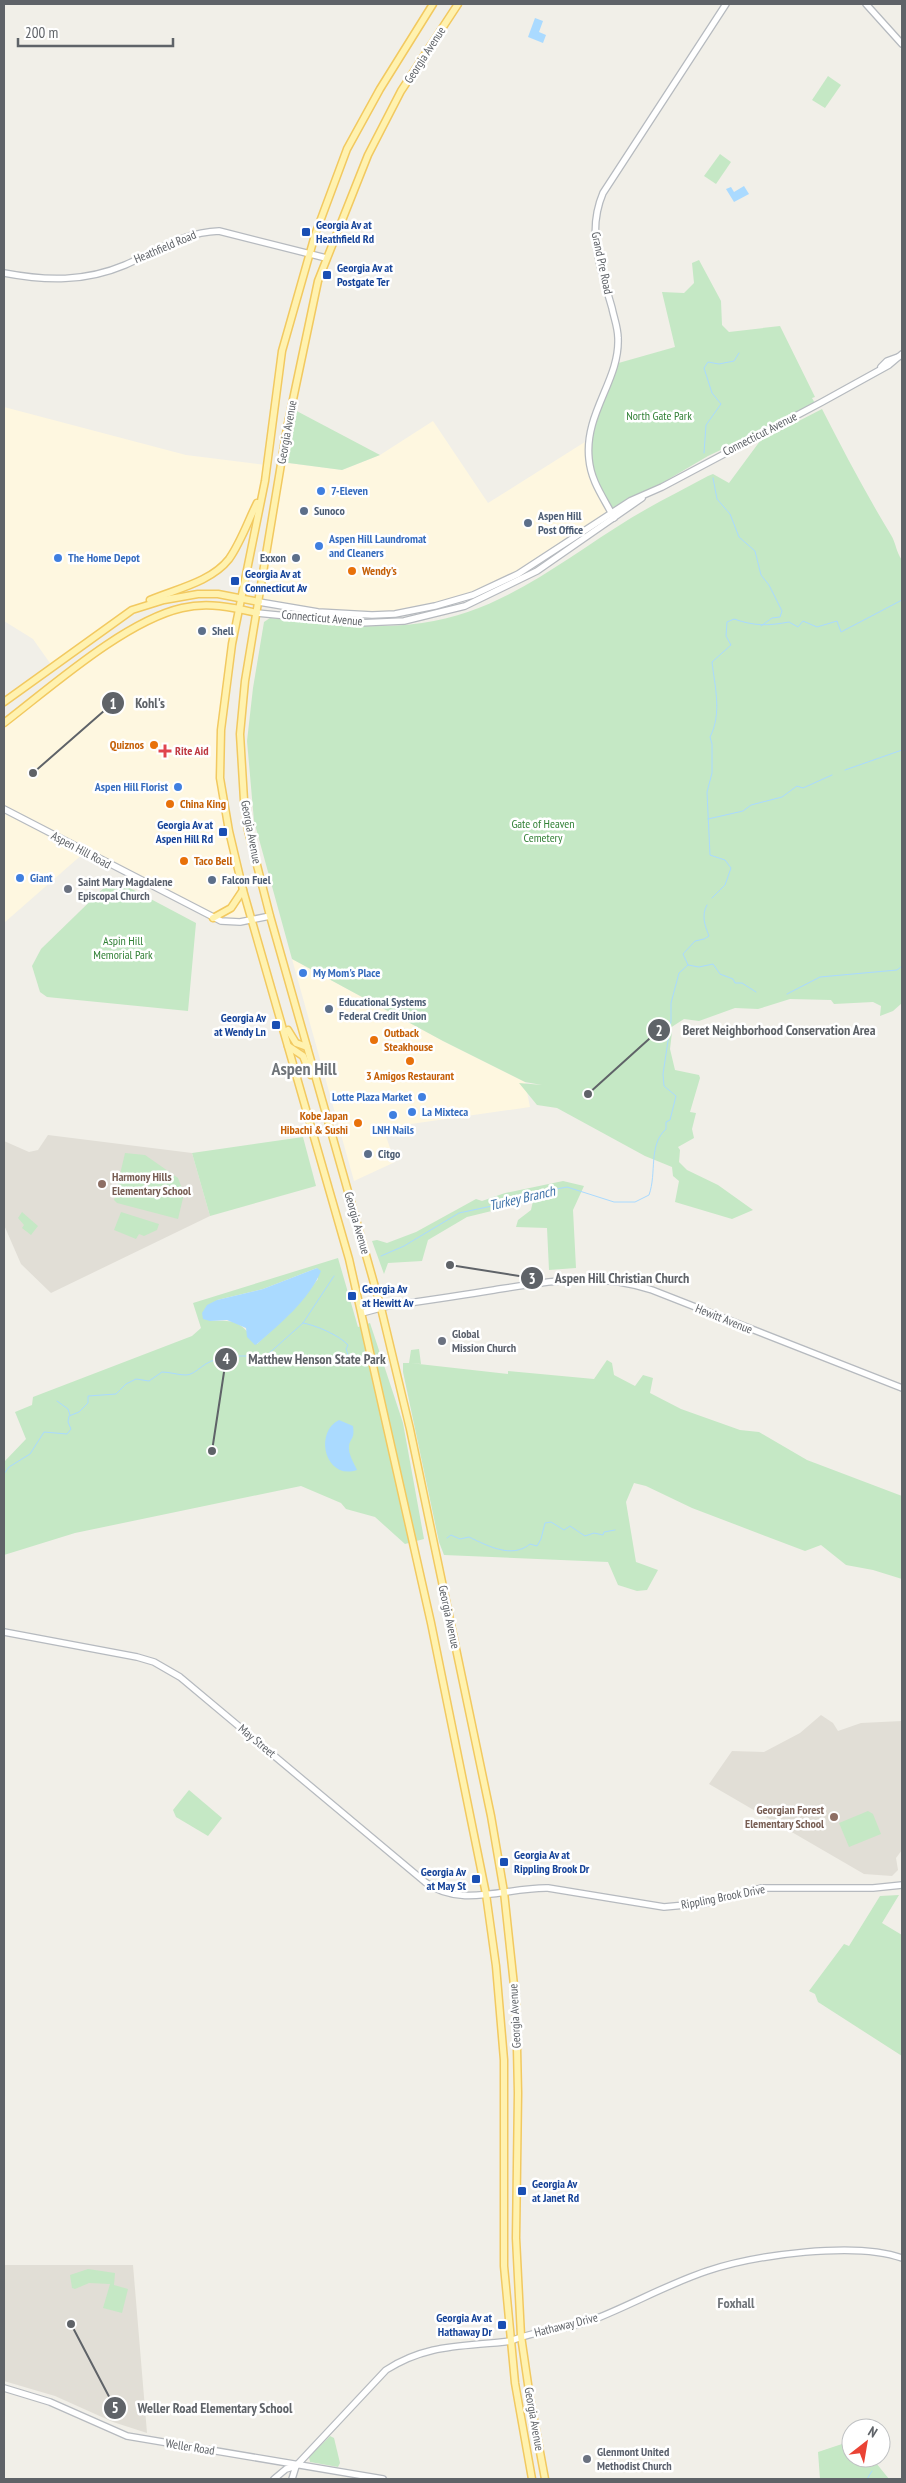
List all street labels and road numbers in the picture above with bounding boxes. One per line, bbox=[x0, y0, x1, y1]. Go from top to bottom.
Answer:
street label: Georgia Avenue bbox=[401, 24, 448, 86]
street label: Heathfield Road bbox=[132, 227, 198, 266]
street label: Grand Pre Road bbox=[589, 230, 616, 295]
street label: Georgia Avenue bbox=[274, 399, 299, 465]
street label: Connecticut Avenue bbox=[720, 408, 799, 459]
street label: Connecticut Avenue bbox=[281, 606, 363, 629]
street label: Georgia Avenue bbox=[238, 799, 265, 865]
street label: Aspen Hill Road bbox=[49, 828, 114, 872]
street label: Georgia Avenue bbox=[341, 1190, 374, 1256]
street label: Hewitt Avenue bbox=[693, 1300, 755, 1337]
street label: Georgia Avenue bbox=[435, 1584, 464, 1650]
street label: May Street bbox=[236, 1721, 280, 1761]
street label: Rippling Brook Drive bbox=[680, 1881, 766, 1912]
street label: Georgia Avenue bbox=[505, 1983, 524, 2049]
street label: Hathaway Drive bbox=[533, 2309, 599, 2340]
street label: Georgia Avenue bbox=[522, 2386, 547, 2452]
street label: Weller Road bbox=[164, 2435, 216, 2458]

